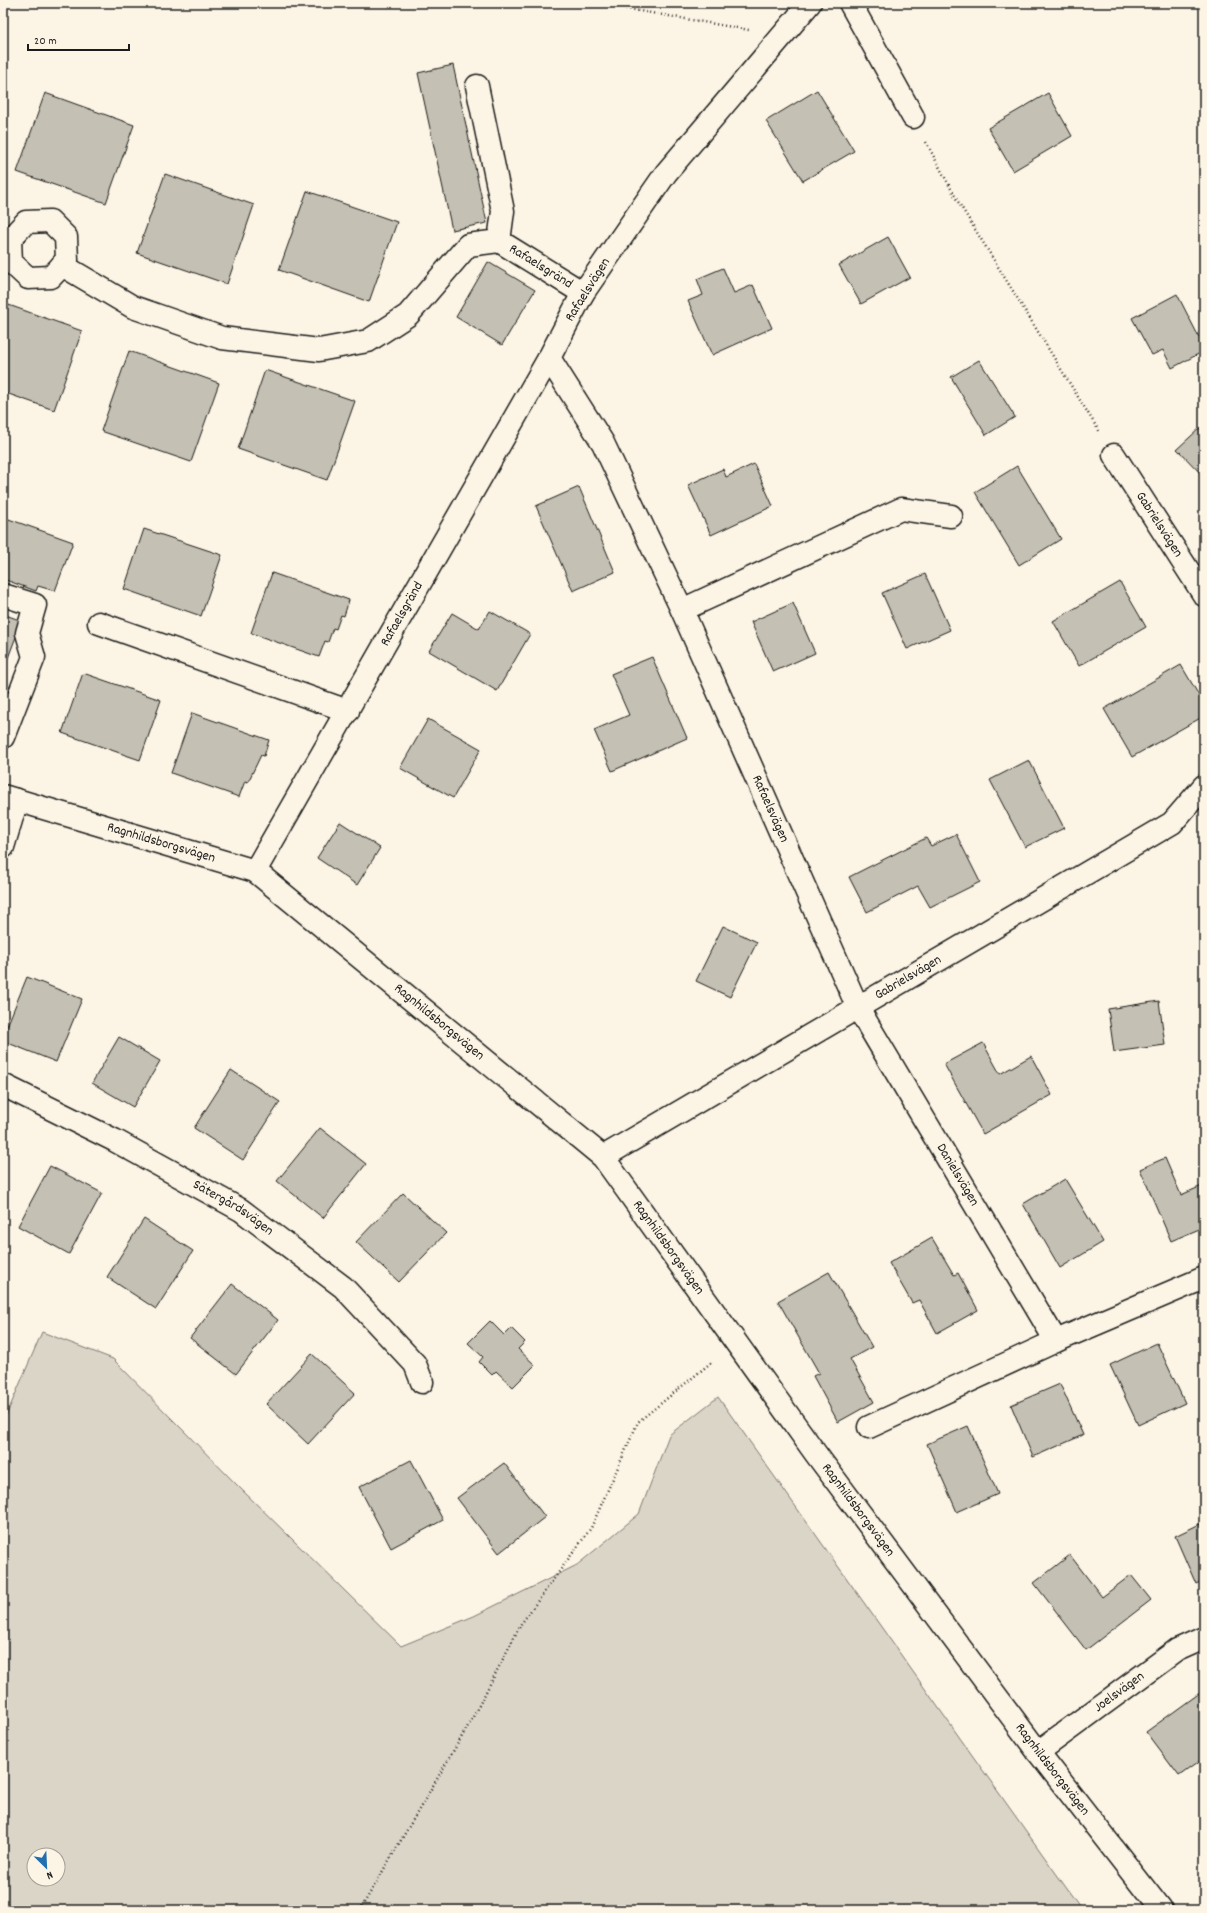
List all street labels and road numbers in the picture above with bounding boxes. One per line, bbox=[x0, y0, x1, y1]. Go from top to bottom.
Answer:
street label: Rafaelsgränd bbox=[505, 239, 576, 294]
street label: Rafaelsvägen bbox=[560, 254, 616, 326]
street label: Gabrielsvägen bbox=[1130, 488, 1187, 562]
street label: Rafaelsgränd bbox=[376, 578, 429, 650]
street label: Rafaelsvägen bbox=[746, 772, 794, 846]
street label: Ragnhildsborgsvägen bbox=[105, 818, 218, 869]
street label: Gabrielsvägen bbox=[871, 950, 945, 1005]
street label: Ragnhildsborgsvägen bbox=[389, 979, 489, 1065]
street label: Danielsvägen bbox=[931, 1140, 984, 1210]
street label: Sätergårdsvägen bbox=[189, 1175, 278, 1241]
street label: Ragnhildsborgsvägen bbox=[627, 1196, 709, 1299]
street label: Ragnhildsborgsvägen bbox=[816, 1459, 899, 1561]
street label: Joelsvägen bbox=[1090, 1667, 1149, 1718]
street label: Ragnhildsborgsvägen bbox=[1010, 1719, 1094, 1820]

